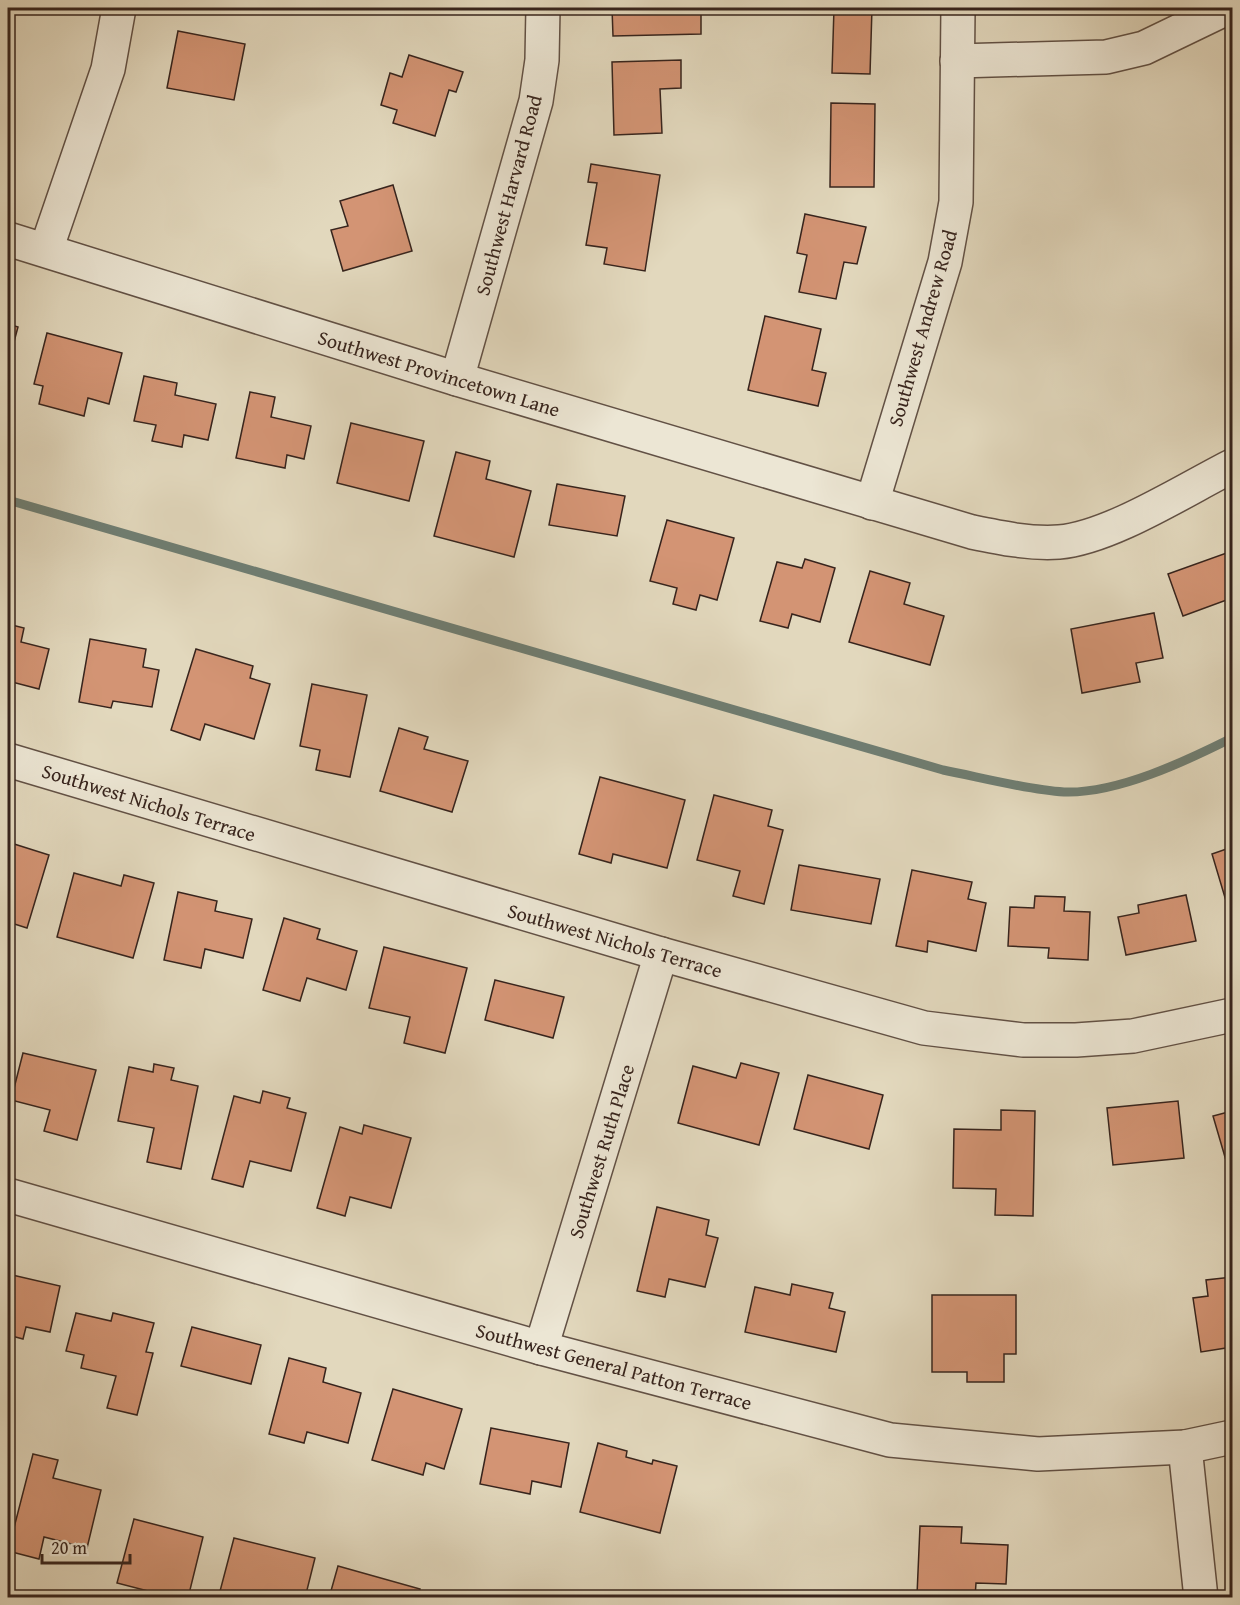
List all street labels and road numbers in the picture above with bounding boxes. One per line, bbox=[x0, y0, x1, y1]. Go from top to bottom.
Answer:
street label: Southwest Harvard Road bbox=[467, 91, 549, 299]
street label: Southwest Andrew Road bbox=[880, 226, 964, 430]
street label: Southwest Provincetown Lane bbox=[314, 322, 564, 424]
street label: Southwest Nichols Terrace bbox=[39, 756, 259, 848]
street label: Southwest Nichols Terrace bbox=[504, 895, 726, 985]
street label: Southwest Ruth Place bbox=[561, 1060, 641, 1242]
street label: Southwest General Patton Terrace bbox=[473, 1315, 755, 1417]

